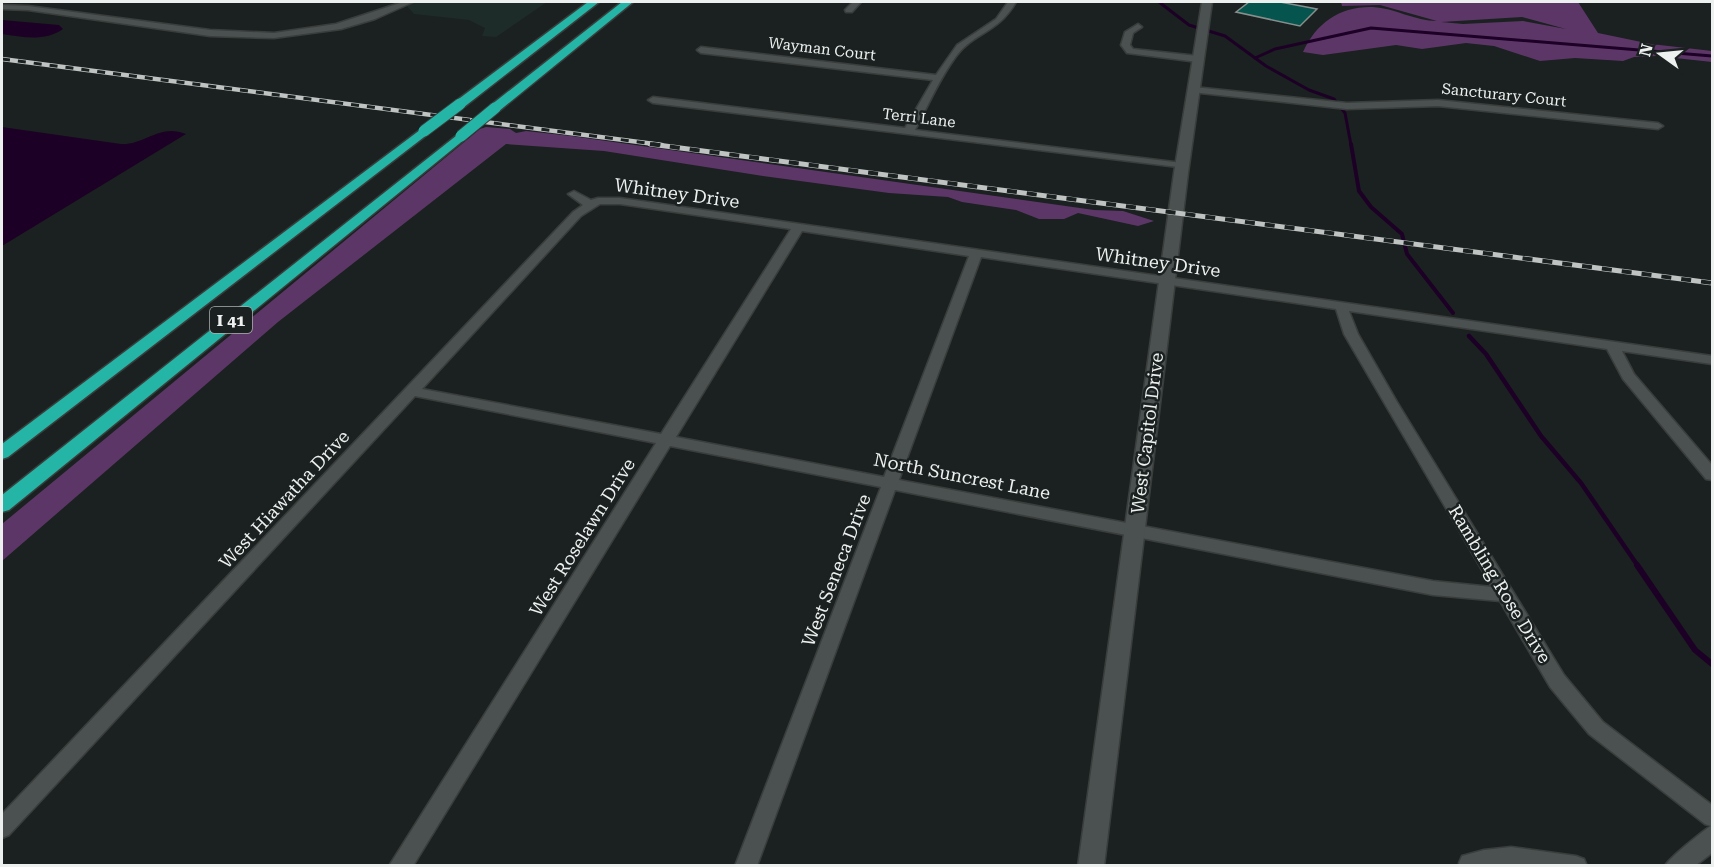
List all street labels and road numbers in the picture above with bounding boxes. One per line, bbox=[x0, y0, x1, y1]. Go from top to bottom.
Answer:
street label: Wayman Court bbox=[767, 33, 877, 65]
street label: Sancturary Court bbox=[1441, 80, 1568, 111]
street label: Terri Lane bbox=[881, 105, 957, 131]
street label: Whitney Drive bbox=[613, 174, 741, 212]
street label: Whitney Drive bbox=[1094, 243, 1222, 281]
road number: I 41 bbox=[210, 307, 252, 333]
street label: West Capitol Drive bbox=[1127, 351, 1167, 515]
street label: West Hiawatha Drive bbox=[215, 425, 354, 572]
street label: North Suncrest Lane bbox=[872, 449, 1052, 503]
street label: West Roselawn Drive bbox=[525, 454, 639, 620]
street label: West Seneca Drive bbox=[797, 491, 875, 649]
street label: Rambling Rose Drive bbox=[1444, 501, 1556, 667]

